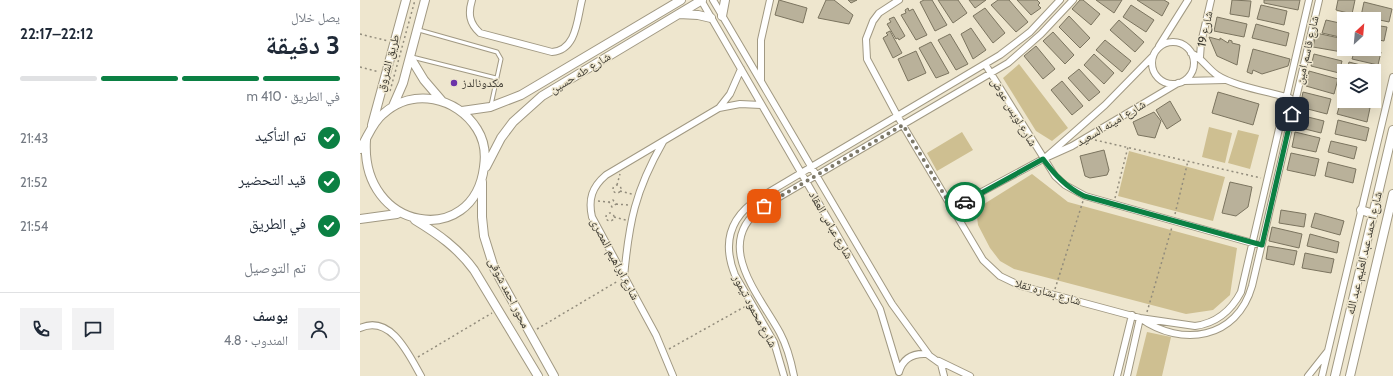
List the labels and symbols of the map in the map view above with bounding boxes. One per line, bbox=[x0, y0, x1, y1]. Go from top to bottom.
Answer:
street label: شارع 19 bbox=[1193, 10, 1217, 48]
north arrow bbox=[1337, 12, 1381, 56]
street label: شارع قاسم امين bbox=[1291, 14, 1323, 86]
street label: طريق الشروق bbox=[373, 32, 403, 93]
street label: شارع طه حسين bbox=[547, 48, 614, 97]
place label: مكدونالدز bbox=[461, 75, 503, 90]
street label: شارع لويس عوض bbox=[987, 75, 1041, 149]
marker: مكدونالدز bbox=[449, 78, 459, 88]
street label: شارع امينه السعيد bbox=[1073, 96, 1149, 150]
pin bbox=[1275, 97, 1309, 131]
courier bbox=[945, 182, 985, 222]
street label: شارع عباس العقاد bbox=[805, 188, 857, 262]
pin bbox=[747, 189, 781, 223]
street label: شارع احمد عبد العليم عبد الله bbox=[1342, 190, 1386, 316]
street label: شارع ابراهيم المصرى bbox=[587, 215, 643, 303]
street label: محور احمد شوقى bbox=[485, 255, 534, 331]
street label: شارع محمود تيمور bbox=[728, 271, 781, 351]
street label: شارع بشاره تقلا bbox=[1013, 275, 1083, 309]

